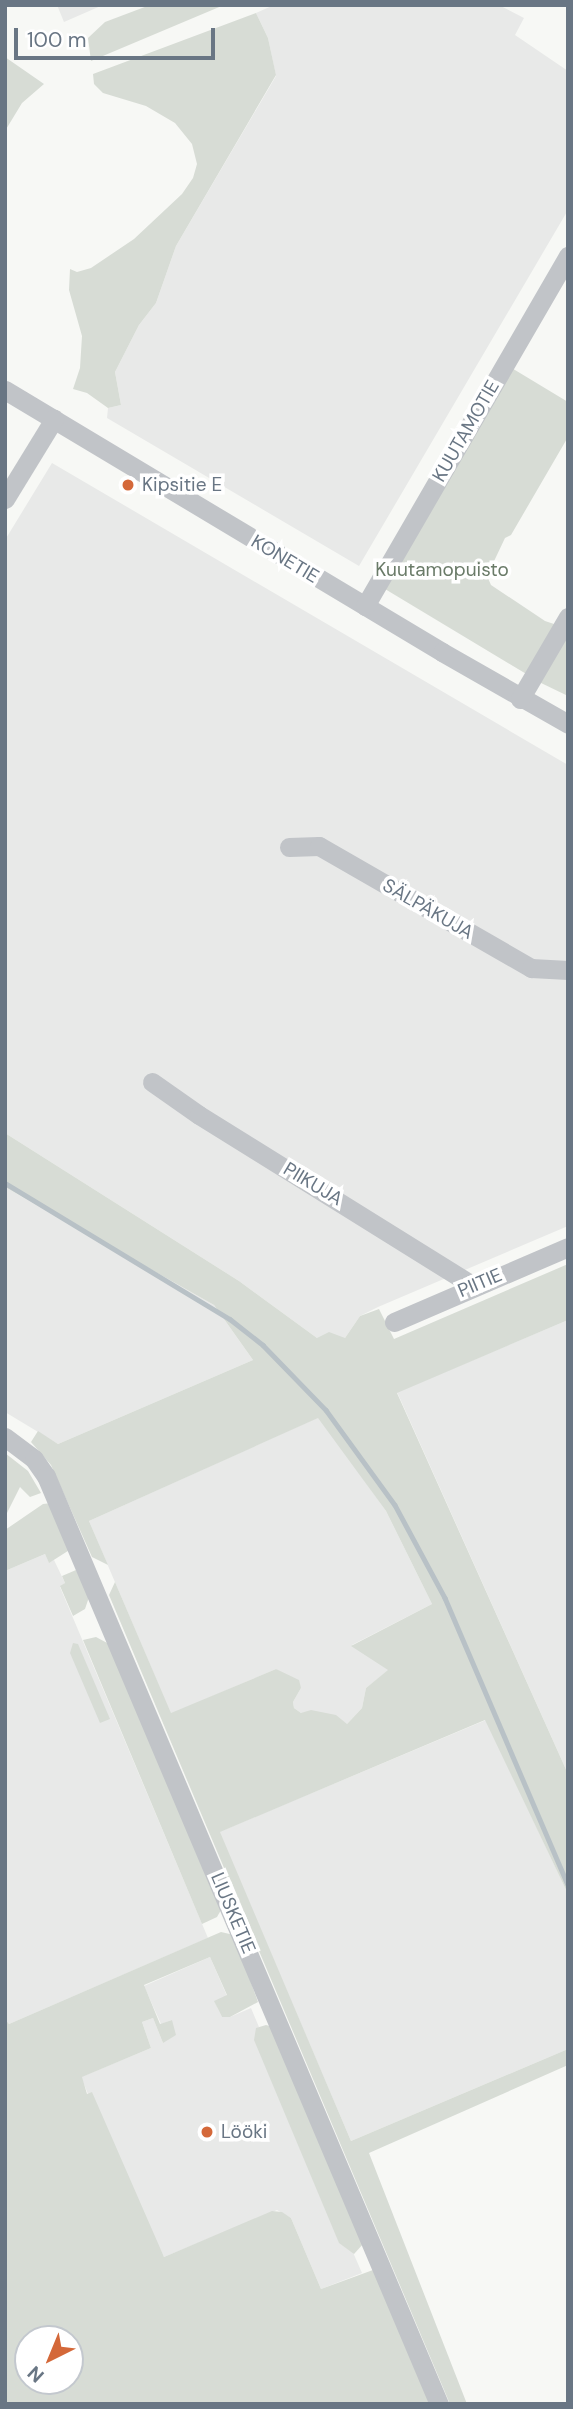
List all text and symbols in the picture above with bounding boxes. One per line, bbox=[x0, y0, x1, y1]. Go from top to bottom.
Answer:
scale bar bbox=[18, 14, 219, 58]
text: 100 m bbox=[27, 26, 87, 54]
street label: KUUTAMOTIE bbox=[428, 376, 504, 486]
place label: Kipsitie E bbox=[142, 474, 222, 496]
marker: Kipsitie E bbox=[120, 477, 136, 493]
street label: KONETIE bbox=[247, 530, 323, 588]
park label: Kuutamopuisto bbox=[375, 559, 509, 581]
street label: SÄLPÄKUJA bbox=[379, 874, 477, 944]
street label: PIIKUJA bbox=[279, 1157, 347, 1211]
street label: PIITIE bbox=[454, 1264, 506, 1302]
street label: LIUSKETIE bbox=[206, 1869, 260, 1957]
place label: Lööki bbox=[221, 2121, 267, 2143]
marker: Lööki bbox=[199, 2124, 215, 2140]
north arrow bbox=[14, 2325, 84, 2395]
text: N bbox=[22, 2360, 49, 2388]

